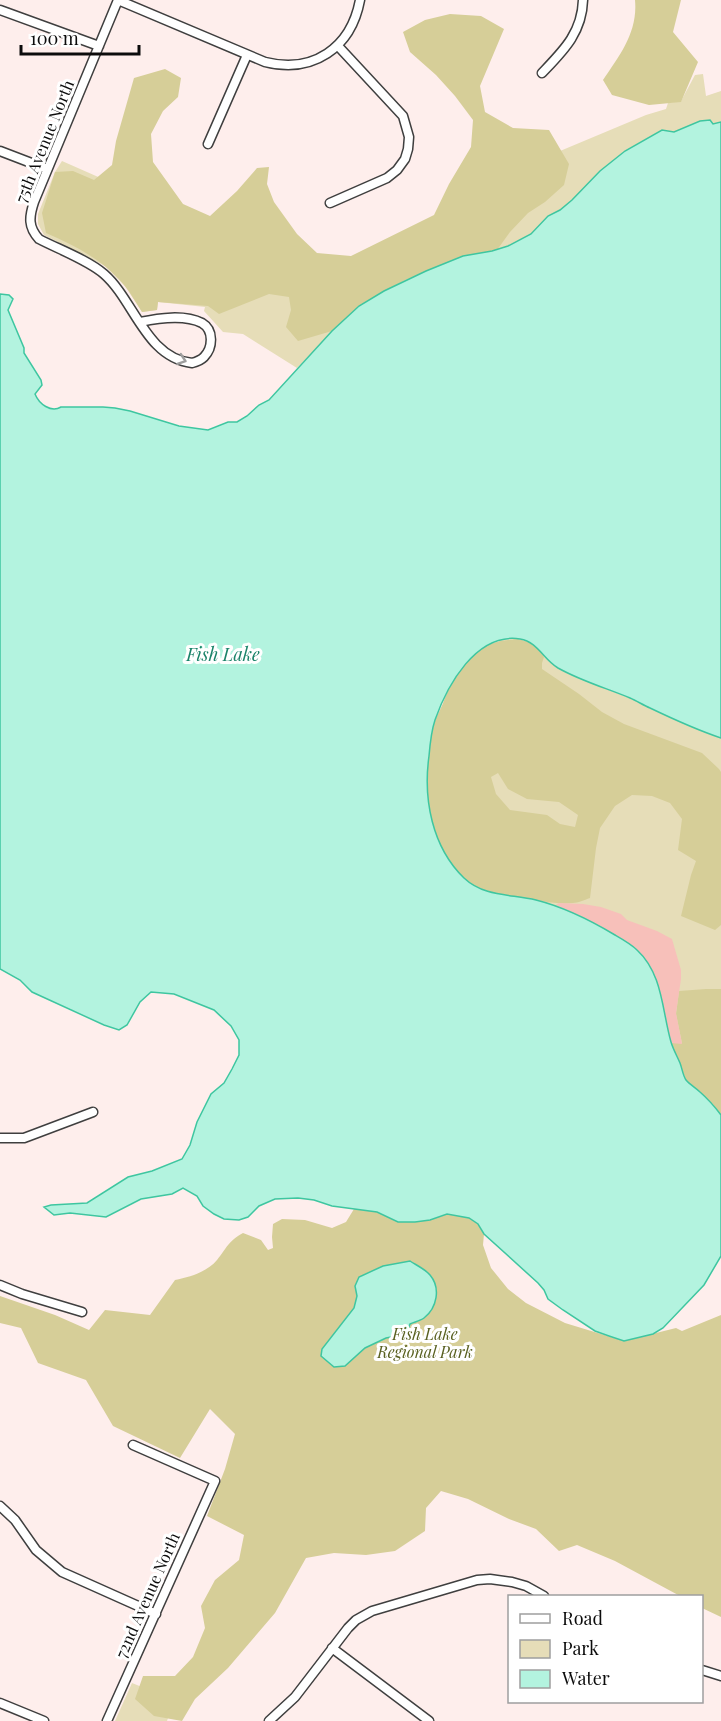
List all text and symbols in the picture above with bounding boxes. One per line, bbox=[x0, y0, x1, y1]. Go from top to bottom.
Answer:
scale bar bbox=[21, 18, 140, 56]
text: 100 m bbox=[30, 26, 79, 50]
street label: 75th Avenue North bbox=[10, 76, 78, 205]
one-way arrow bbox=[176, 353, 187, 365]
water label: Fish Lake bbox=[185, 642, 260, 666]
park label: Fish Lake Regional Park bbox=[376, 1323, 473, 1362]
street label: 72nd Avenue North bbox=[110, 1528, 184, 1661]
legend bbox=[508, 1595, 703, 1703]
text: Road bbox=[562, 1606, 603, 1630]
text: Park bbox=[562, 1636, 599, 1660]
text: Water bbox=[561, 1666, 610, 1690]

